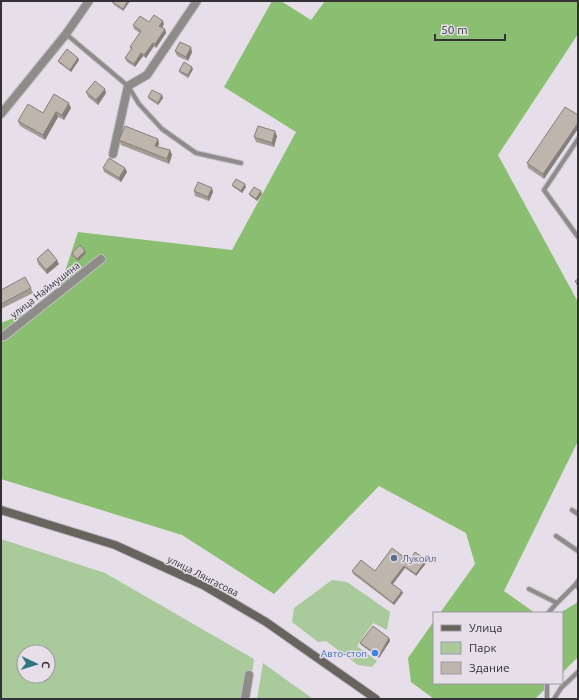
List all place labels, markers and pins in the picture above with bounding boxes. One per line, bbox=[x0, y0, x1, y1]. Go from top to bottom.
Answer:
marker: Лукойл bbox=[389, 553, 399, 563]
place label: Лукойл bbox=[402, 553, 436, 564]
place label: Авто-стоп bbox=[321, 648, 367, 659]
marker: Авто-стоп bbox=[370, 648, 380, 658]

